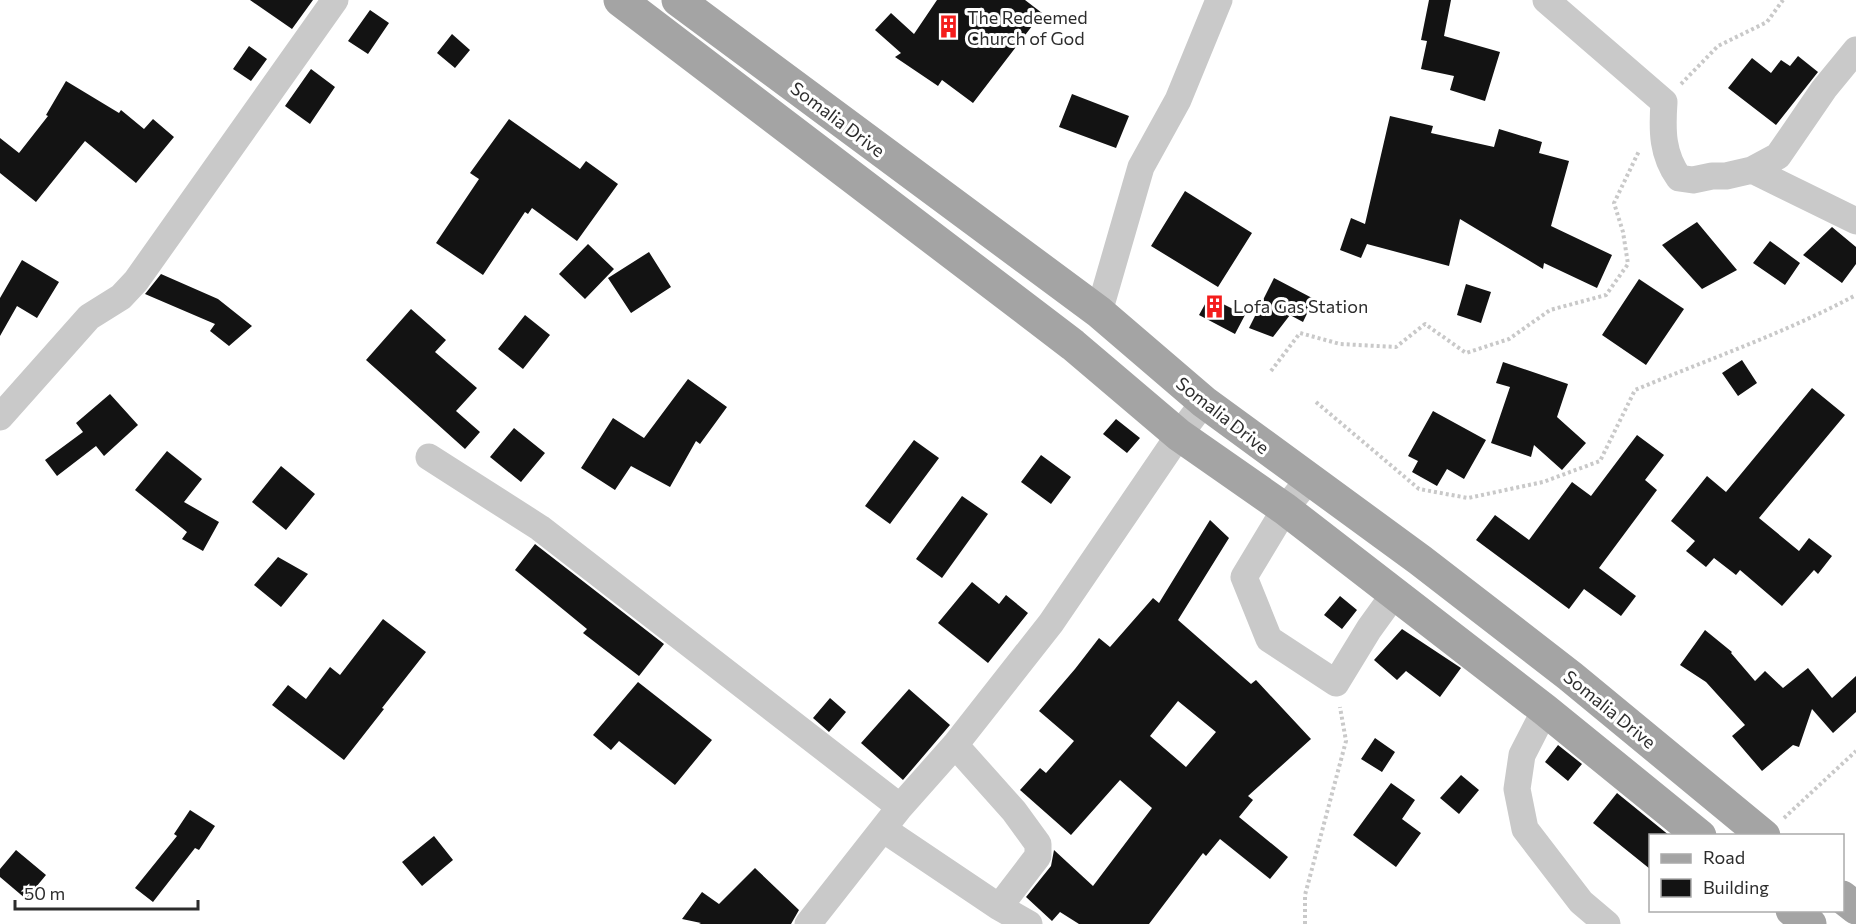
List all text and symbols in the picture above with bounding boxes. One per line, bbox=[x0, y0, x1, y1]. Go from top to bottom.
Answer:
place label: The Redeemed Church of God bbox=[967, 6, 1088, 49]
building icon: The Redeemed Church of God bbox=[936, 14, 962, 40]
street label: Somalia Drive bbox=[787, 77, 889, 161]
building icon: Lofa Gas Station bbox=[1202, 293, 1228, 319]
place label: Lofa Gas Station bbox=[1233, 295, 1368, 317]
street label: Somalia Drive bbox=[1172, 372, 1274, 458]
street label: Somalia Drive bbox=[1560, 665, 1660, 753]
legend bbox=[1649, 834, 1844, 912]
text: Road bbox=[1703, 846, 1745, 868]
scale bar bbox=[15, 873, 198, 911]
text: Building bbox=[1703, 876, 1769, 898]
text: 50 m bbox=[24, 882, 65, 904]

